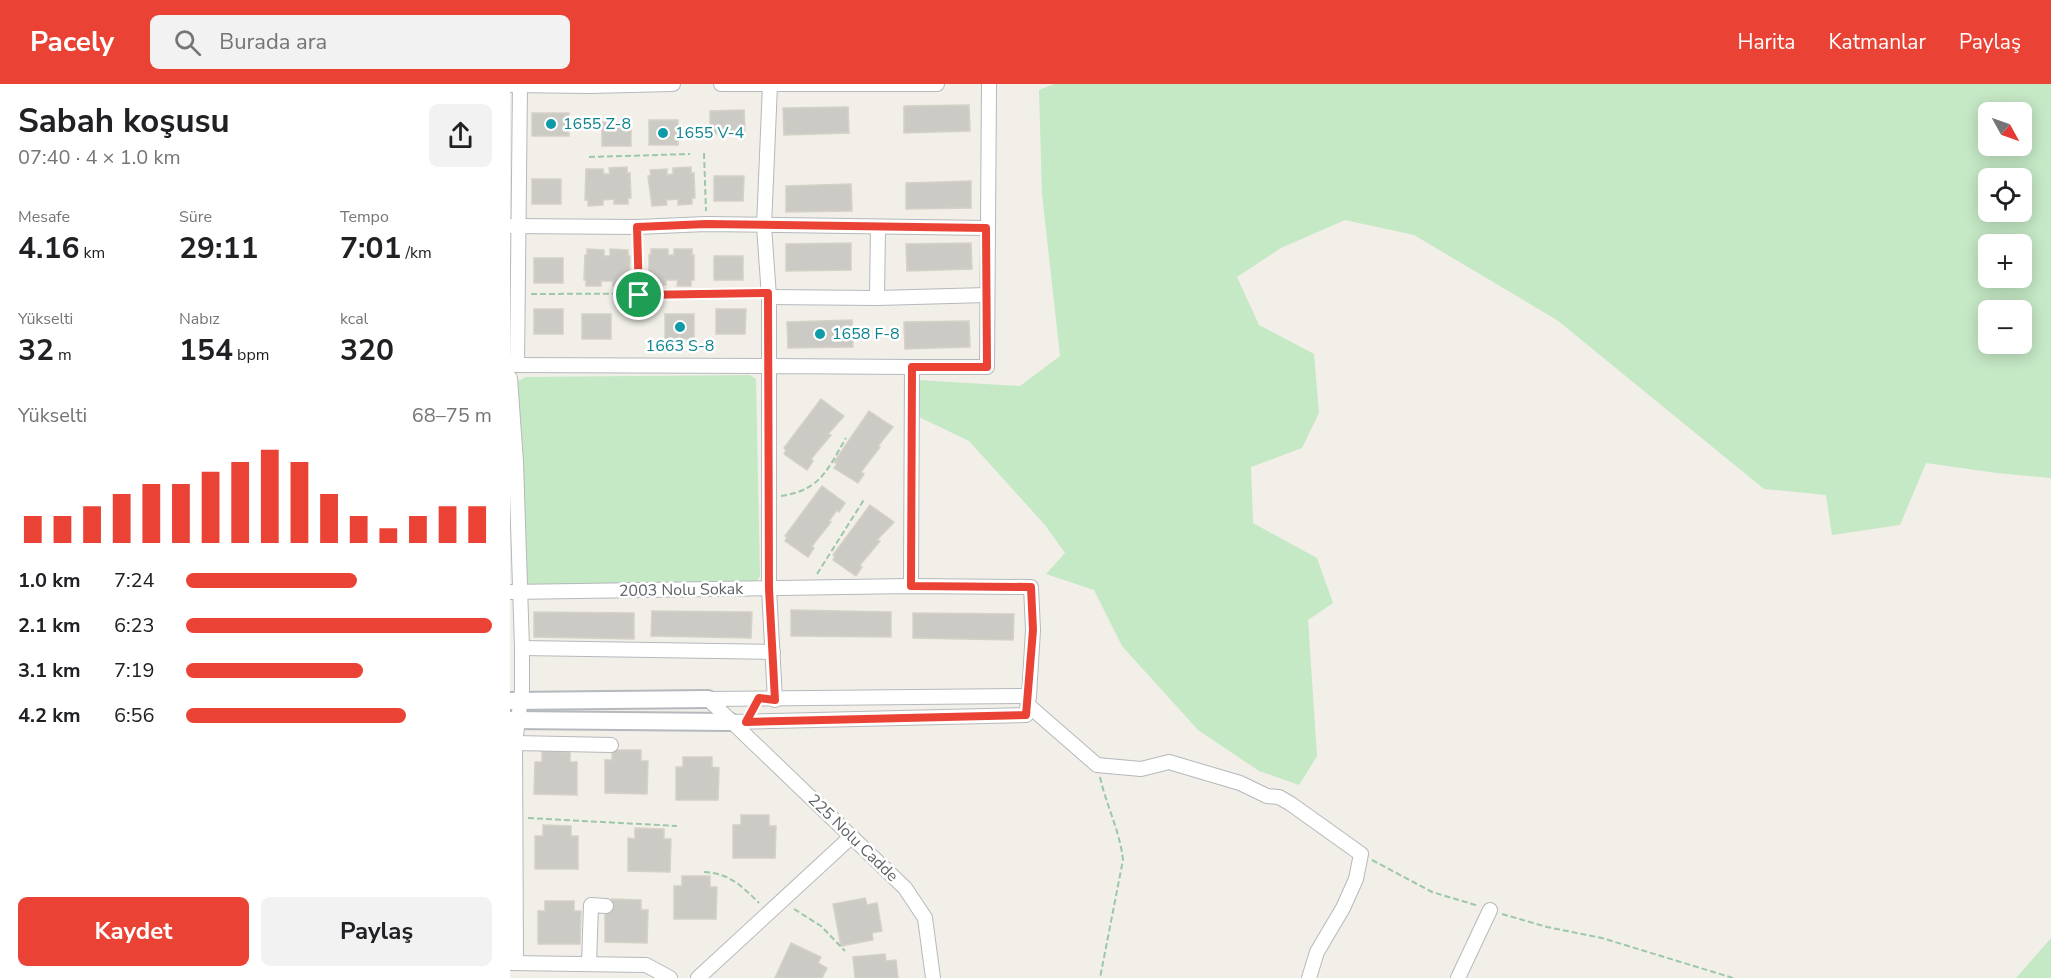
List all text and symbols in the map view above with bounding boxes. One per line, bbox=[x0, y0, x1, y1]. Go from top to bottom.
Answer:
search box bbox=[150, 15, 570, 69]
text: Pacely bbox=[30, 23, 114, 61]
icon: search bbox=[171, 26, 204, 59]
text: Burada ara bbox=[219, 27, 327, 57]
text: Harita bbox=[1737, 28, 1795, 56]
text: Katmanlar bbox=[1828, 28, 1926, 56]
text: Paylaş bbox=[1959, 28, 2021, 56]
text: Sabah koşusu bbox=[18, 99, 230, 144]
north arrow bbox=[1978, 102, 2032, 156]
map controls bbox=[1978, 102, 2032, 354]
button: share bbox=[429, 104, 492, 167]
place label: 1655 Z-8 bbox=[563, 113, 631, 135]
marker: 1655 Z-8 bbox=[544, 117, 558, 131]
place label: 1655 V-4 bbox=[675, 122, 745, 144]
marker: 1655 V-4 bbox=[656, 126, 670, 140]
text: 07:40 · 4 × 1.0 km bbox=[18, 144, 181, 171]
button: locate bbox=[1978, 168, 2032, 222]
text: Mesafe bbox=[18, 206, 70, 228]
text: Süre bbox=[179, 206, 212, 228]
text: Tempo bbox=[340, 206, 389, 228]
text: 4.16 bbox=[18, 228, 79, 269]
text: 29:11 bbox=[179, 228, 258, 269]
text: 7:01 bbox=[340, 228, 401, 269]
button: + bbox=[1978, 234, 2032, 288]
text: km bbox=[79, 242, 105, 264]
text: /km bbox=[401, 242, 432, 264]
pin bbox=[613, 269, 664, 320]
icon: arrive bbox=[622, 278, 655, 311]
button: − bbox=[1978, 300, 2032, 354]
text: Yükselti bbox=[18, 308, 73, 330]
text: Nabız bbox=[179, 308, 220, 330]
text: kcal bbox=[340, 308, 368, 330]
marker: 1663 S-8 bbox=[673, 320, 687, 334]
place label: 1658 F-8 bbox=[832, 323, 900, 345]
marker: 1658 F-8 bbox=[813, 327, 827, 341]
text: 32 bbox=[18, 330, 54, 371]
text: 154 bbox=[179, 330, 233, 371]
text: 320 bbox=[340, 330, 394, 371]
place label: 1663 S-8 bbox=[646, 335, 714, 357]
text: m bbox=[54, 344, 72, 366]
text: bpm bbox=[233, 344, 269, 366]
text: Yükselti bbox=[18, 402, 87, 429]
text: 68–75 m bbox=[412, 402, 492, 429]
text: 1.0 km bbox=[18, 567, 81, 594]
text: 7:24 bbox=[114, 567, 155, 594]
street label: 2003 Nolu Sokak bbox=[619, 578, 744, 602]
text: 2.1 km bbox=[18, 612, 81, 639]
text: 6:23 bbox=[114, 612, 155, 639]
text: 3.1 km bbox=[18, 657, 81, 684]
text: 7:19 bbox=[114, 657, 155, 684]
text: 4.2 km bbox=[18, 702, 81, 729]
text: 6:56 bbox=[114, 702, 155, 729]
street label: 225 Nolu Cadde bbox=[803, 789, 903, 887]
button: Kaydet bbox=[18, 897, 249, 966]
button: Paylaş bbox=[261, 897, 492, 966]

